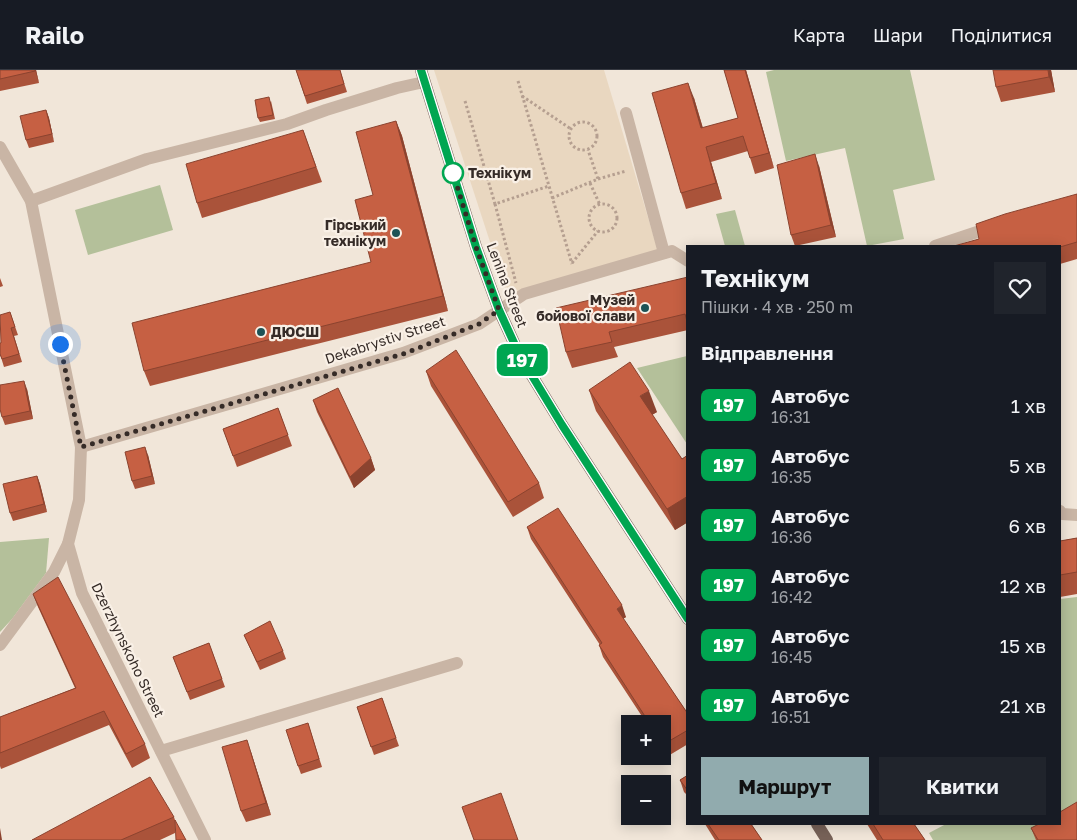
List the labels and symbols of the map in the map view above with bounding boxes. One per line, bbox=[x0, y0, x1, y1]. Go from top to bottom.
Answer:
marker: Технікум bbox=[442, 162, 464, 184]
place label: Технікум bbox=[468, 164, 531, 181]
place label: Гірський технікум bbox=[324, 216, 386, 249]
marker: Гірський технікум bbox=[390, 227, 402, 239]
street label: Lenina Street bbox=[483, 240, 531, 330]
place label: Музей бойової слави bbox=[536, 291, 635, 324]
marker: Музей бойової слави bbox=[639, 302, 651, 314]
street label: Dekabrystiv Street bbox=[323, 312, 447, 367]
place label: ДЮСШ bbox=[271, 323, 319, 340]
marker: ДЮСШ bbox=[255, 326, 267, 338]
your location bbox=[48, 332, 73, 357]
line badge: 197 bbox=[493, 344, 551, 376]
street label: Dzerzhynskoho Street bbox=[88, 580, 168, 720]

